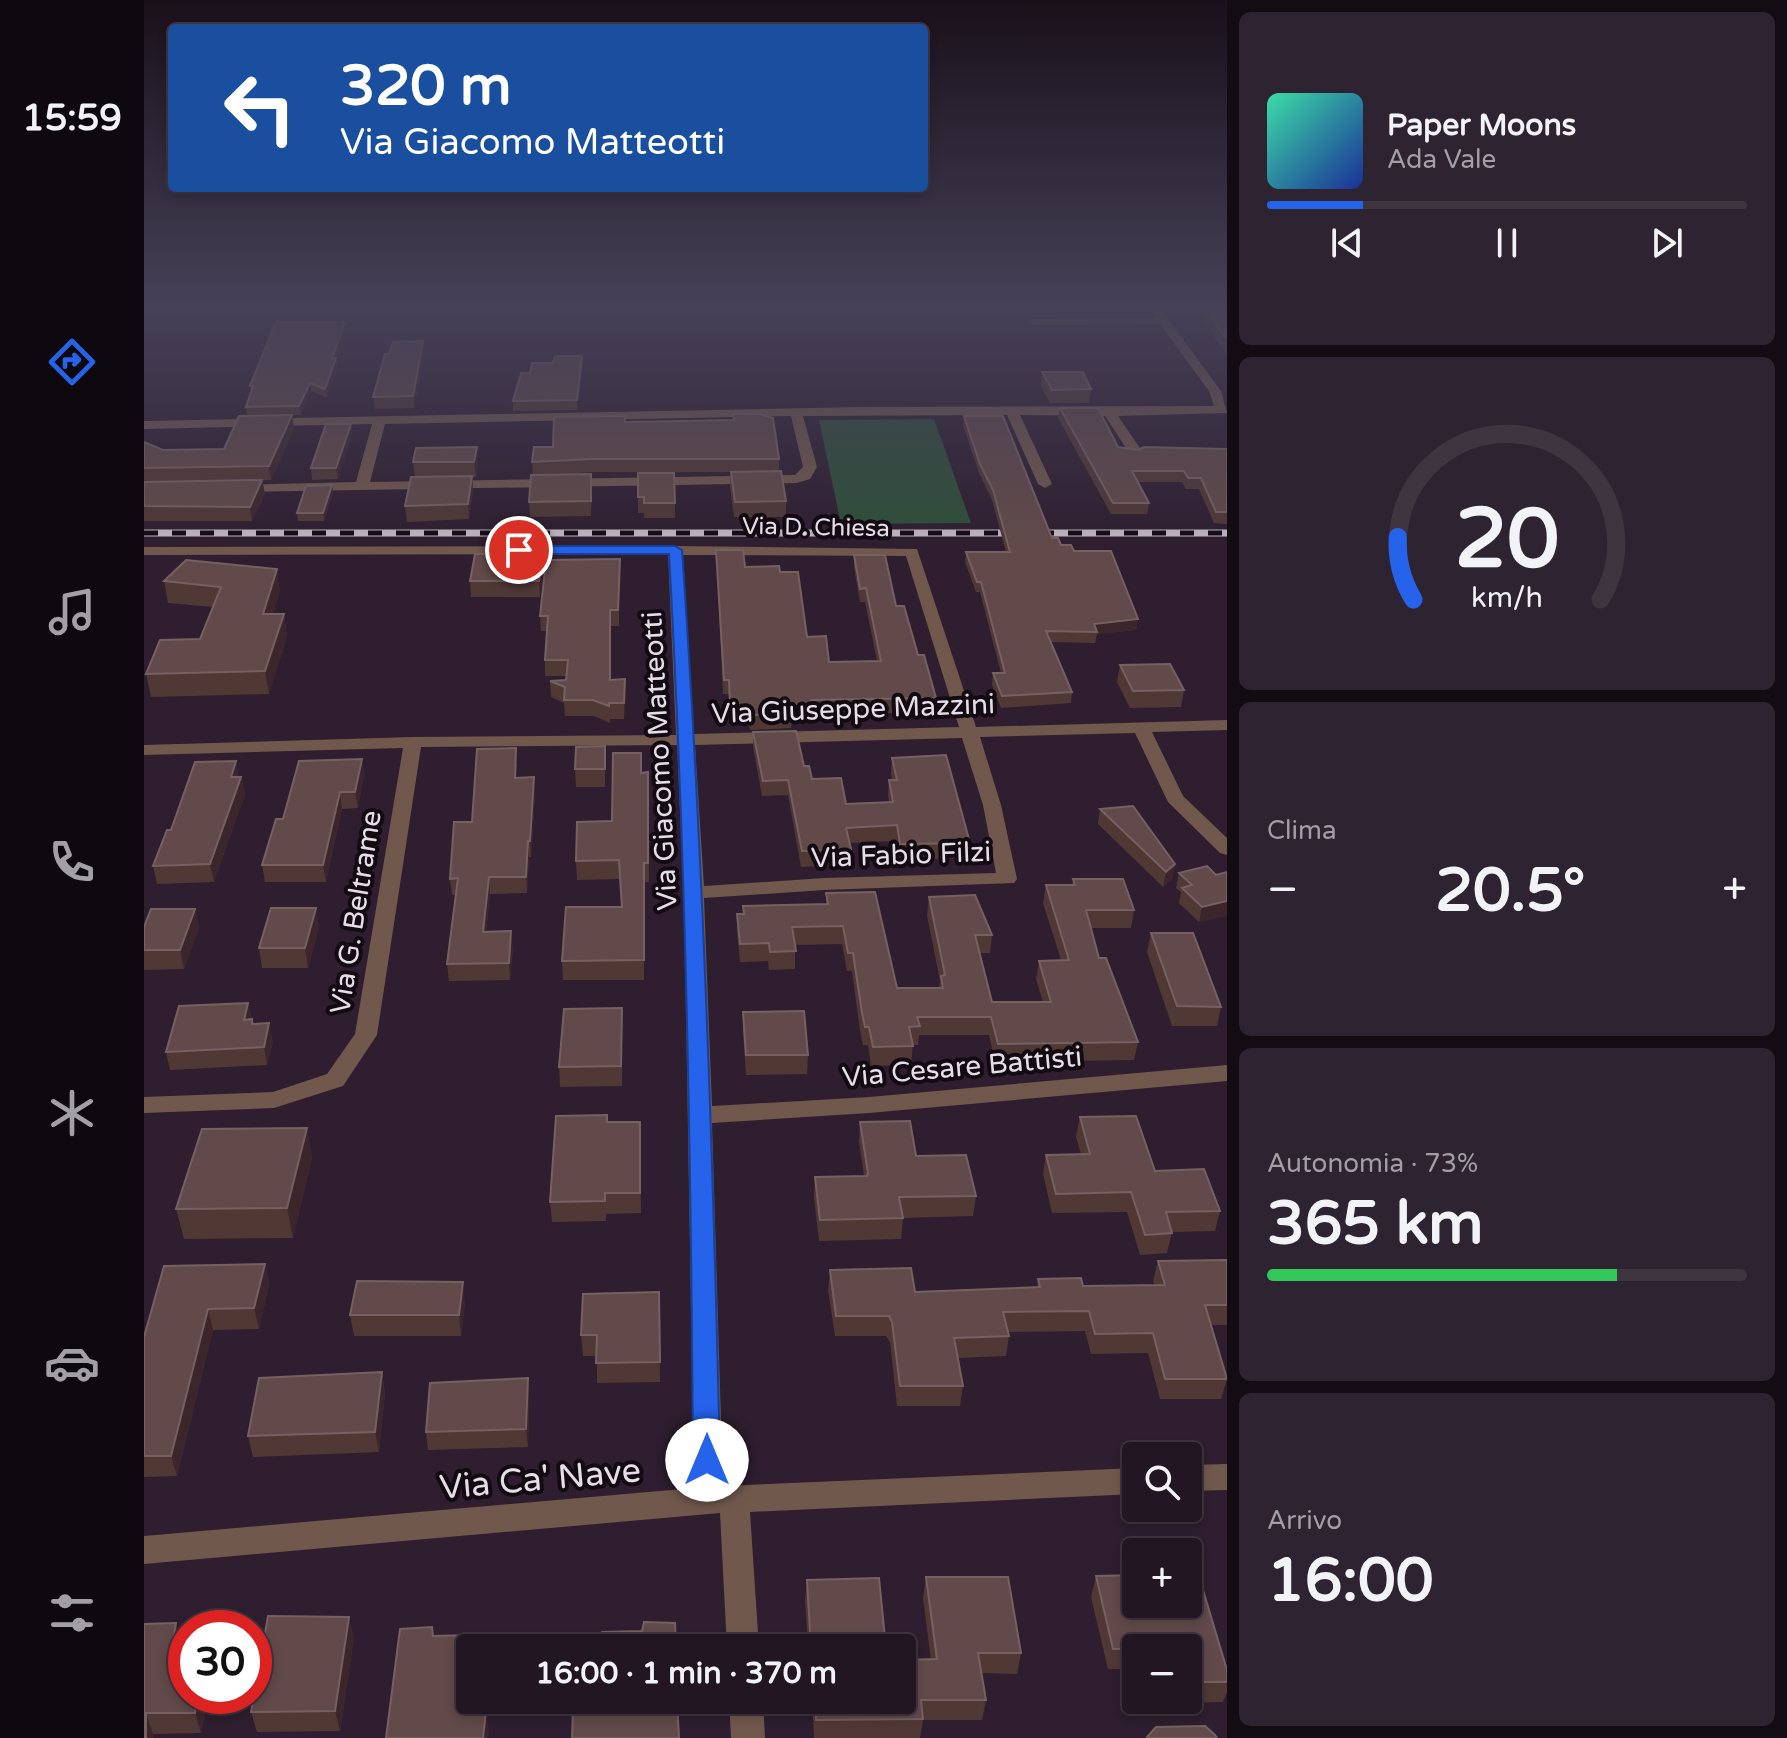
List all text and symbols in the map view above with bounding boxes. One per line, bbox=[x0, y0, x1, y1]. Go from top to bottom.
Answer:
text: 320 m bbox=[340, 53, 511, 120]
icon: left bbox=[208, 56, 312, 160]
text: 15:59 bbox=[22, 97, 122, 140]
text: Paper Moons bbox=[1387, 107, 1576, 144]
text: Via Giacomo Matteotti bbox=[340, 121, 725, 164]
text: Ada Vale bbox=[1387, 144, 1496, 175]
icon: previous bbox=[1325, 221, 1369, 265]
icon: pause bbox=[1485, 221, 1529, 265]
icon: next bbox=[1645, 221, 1689, 265]
icon: directions bbox=[44, 334, 100, 390]
text: 20 bbox=[1455, 489, 1559, 589]
street label: Via D. Chiesa bbox=[742, 512, 890, 543]
pin bbox=[485, 516, 553, 584]
icon: arrive bbox=[497, 528, 541, 572]
text: km/h bbox=[1471, 581, 1543, 615]
icon: music bbox=[44, 584, 100, 640]
street label: Via Giacomo Matteotti bbox=[635, 610, 685, 911]
street label: Via Giuseppe Mazzini bbox=[711, 687, 995, 731]
street label: Via G. Beltrame bbox=[323, 808, 389, 1016]
text: Clima bbox=[1267, 815, 1337, 846]
icon: phone bbox=[44, 834, 100, 890]
street label: Via Fabio Filzi bbox=[810, 835, 992, 875]
text: 20.5° bbox=[1435, 855, 1585, 927]
text: − bbox=[1267, 864, 1298, 917]
text: + bbox=[1722, 864, 1747, 917]
street label: Via Cesare Battisti bbox=[841, 1040, 1084, 1094]
icon: climate bbox=[44, 1085, 100, 1141]
text: Autonomia · 73% bbox=[1267, 1148, 1478, 1179]
text: 365 km bbox=[1267, 1188, 1483, 1260]
icon: car bbox=[44, 1335, 100, 1391]
position arrow bbox=[665, 1418, 749, 1502]
map controls bbox=[1122, 1442, 1202, 1714]
button: search bbox=[1122, 1442, 1202, 1522]
street label: Via Ca' Nave bbox=[438, 1450, 643, 1509]
text: Arrivo bbox=[1267, 1505, 1342, 1536]
button: + bbox=[1122, 1538, 1202, 1618]
text: 16:00 bbox=[1267, 1545, 1433, 1617]
icon: filters bbox=[44, 1585, 100, 1641]
speed limit sign: 30 bbox=[168, 1610, 272, 1714]
button: − bbox=[1122, 1634, 1202, 1714]
text: 16:00 · 1 min · 370 m bbox=[535, 1655, 837, 1692]

